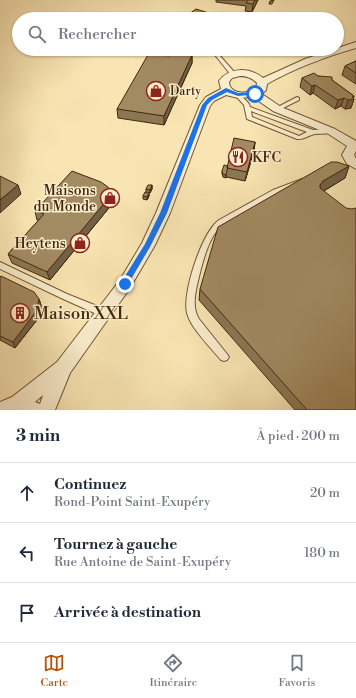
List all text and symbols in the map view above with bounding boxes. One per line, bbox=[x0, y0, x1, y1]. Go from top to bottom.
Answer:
search box bbox=[12, 12, 344, 56]
icon: search bbox=[26, 23, 48, 45]
text: Rechercher bbox=[58, 25, 137, 44]
shop icon: Darty bbox=[145, 80, 167, 102]
place label: Darty bbox=[170, 84, 201, 99]
route start bbox=[246, 85, 264, 103]
restaurant icon: KFC bbox=[227, 146, 249, 168]
place label: KFC bbox=[252, 149, 281, 167]
place label: Maisons du Monde bbox=[34, 182, 96, 216]
shop icon: Maisons du Monde bbox=[99, 187, 121, 209]
shop icon: Heytens bbox=[69, 232, 91, 254]
place label: Heytens bbox=[15, 235, 66, 253]
route end bbox=[116, 275, 134, 293]
building icon: Maison XXL bbox=[9, 302, 31, 324]
place label: Maison XXL bbox=[34, 303, 128, 325]
text: 3 min bbox=[16, 425, 60, 447]
text: À pied · 200 m bbox=[256, 428, 340, 444]
text: Continuez bbox=[54, 475, 126, 494]
icon: ahead bbox=[16, 482, 38, 504]
text: 20 m bbox=[310, 485, 340, 501]
text: Rond-Point Saint-Exupéry bbox=[54, 494, 210, 510]
text: Tournez à gauche bbox=[54, 535, 177, 554]
icon: left bbox=[16, 542, 38, 564]
text: 180 m bbox=[304, 545, 340, 561]
text: Rue Antoine de Saint-Exupéry bbox=[54, 554, 231, 570]
icon: arrive bbox=[16, 602, 38, 624]
text: Arrivée à destination bbox=[54, 603, 201, 622]
tab: Carte bbox=[41, 652, 68, 690]
tab: Itinéraire bbox=[149, 652, 197, 690]
tab: Favoris bbox=[279, 652, 315, 690]

